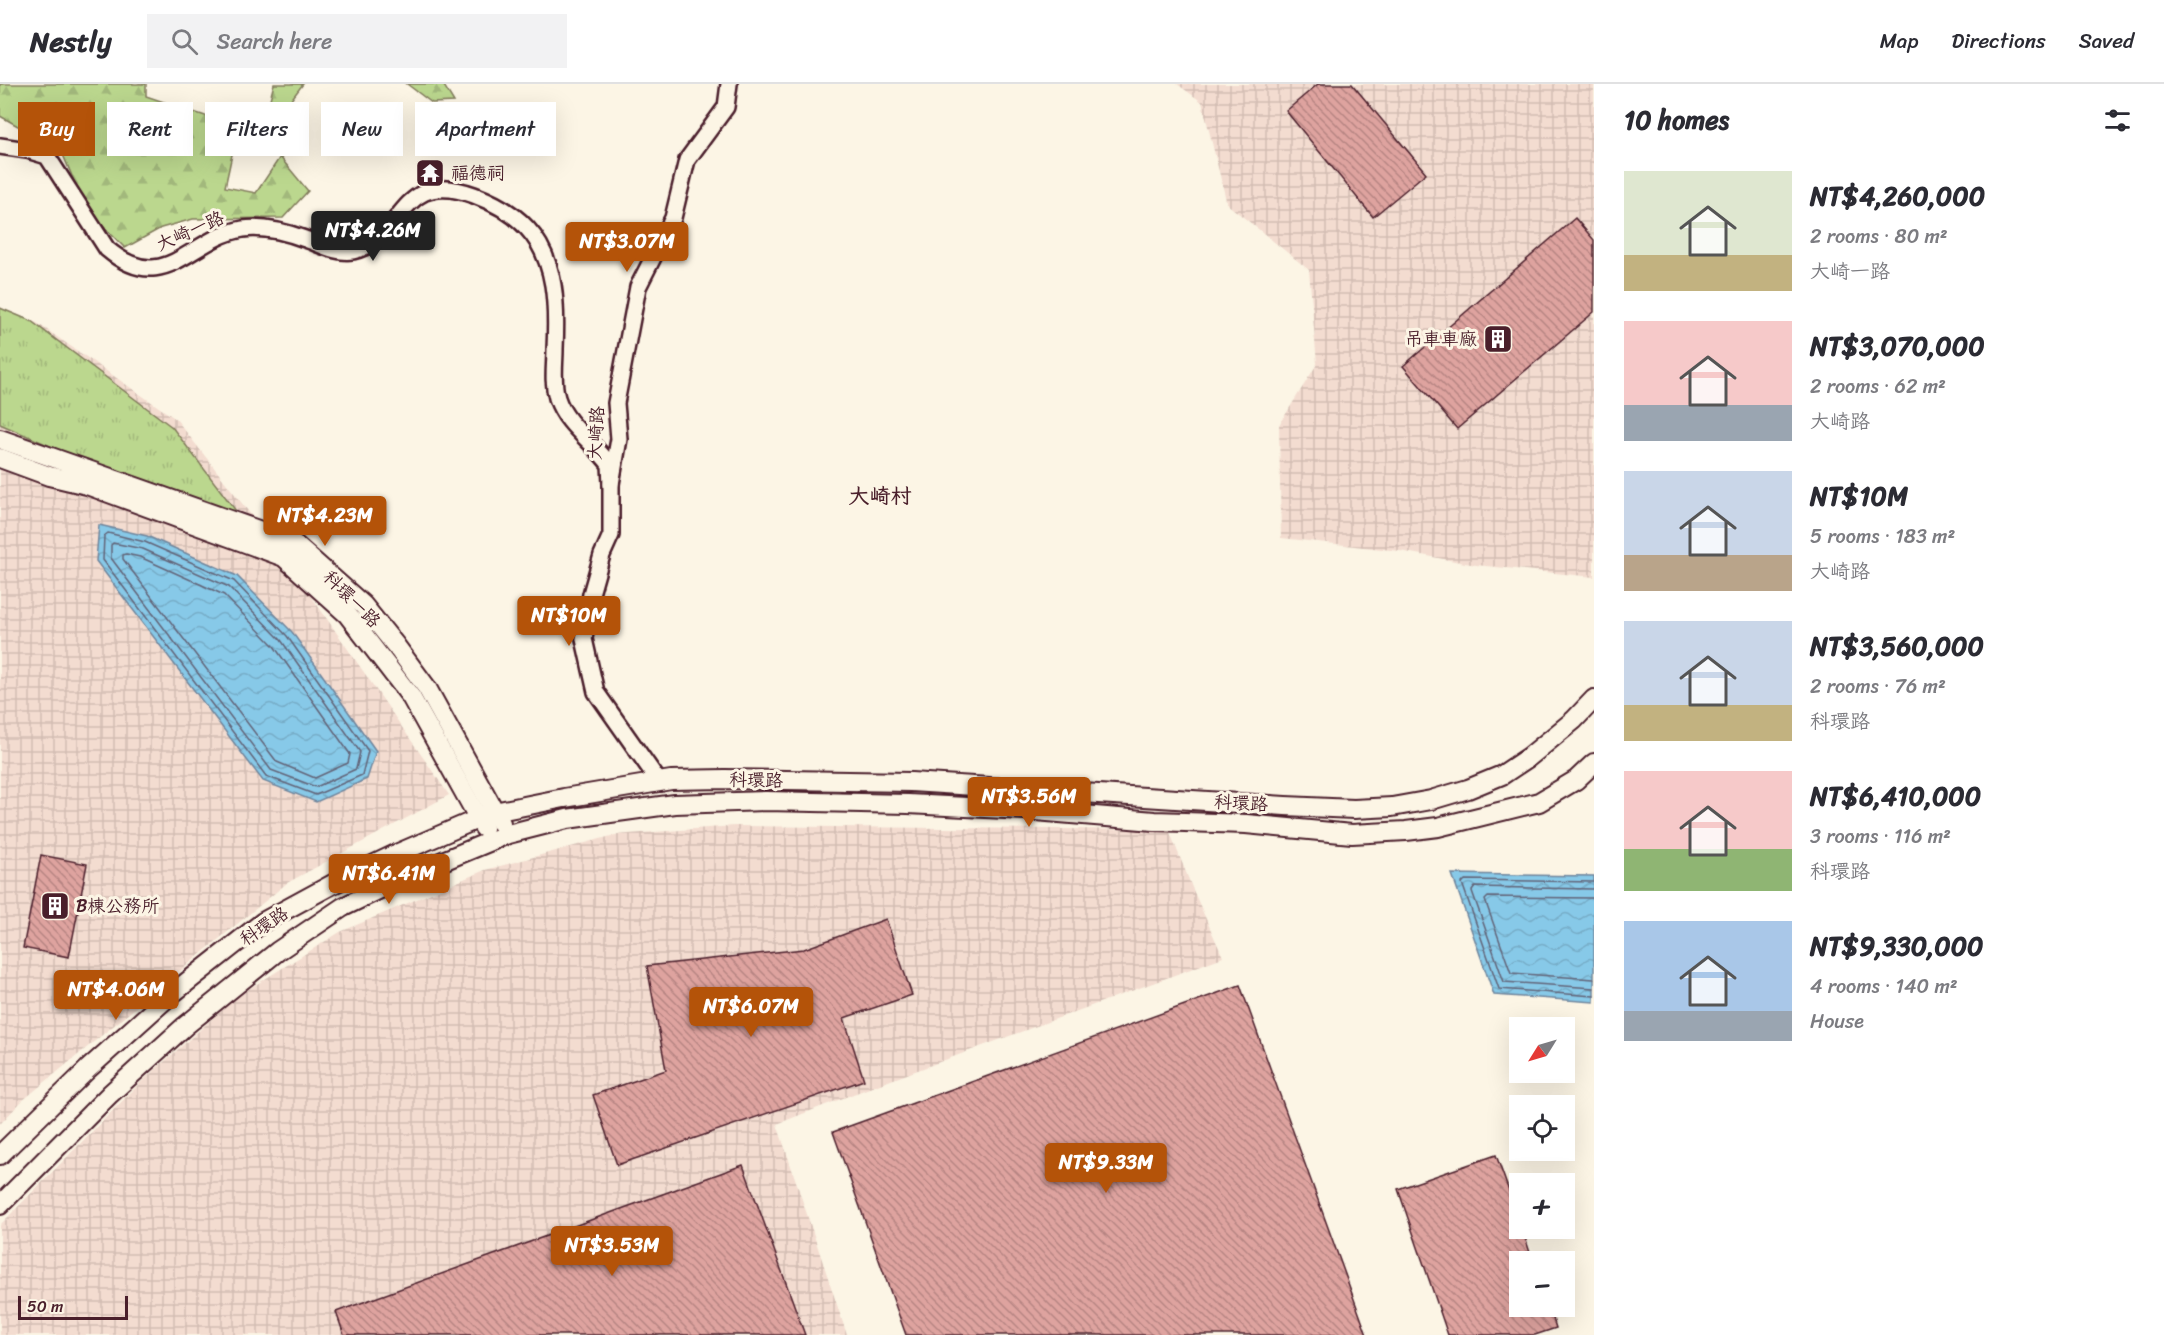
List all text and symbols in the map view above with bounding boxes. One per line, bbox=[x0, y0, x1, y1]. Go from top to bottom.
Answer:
search box bbox=[147, 14, 567, 68]
text: Nestly bbox=[30, 17, 111, 66]
text: Search here bbox=[216, 22, 332, 61]
text: Map bbox=[1880, 22, 1918, 60]
text: Directions bbox=[1951, 22, 2046, 60]
text: Saved bbox=[2079, 22, 2134, 60]
icon: search bbox=[168, 25, 201, 58]
text: 10 homes bbox=[1624, 97, 1729, 143]
chip: Buy bbox=[18, 102, 95, 156]
chip: Rent bbox=[107, 102, 193, 156]
chip: Filters bbox=[205, 102, 309, 156]
chip: New bbox=[321, 102, 403, 156]
chip: Apartment bbox=[415, 102, 556, 156]
icon: filters bbox=[2101, 104, 2134, 137]
temple icon: 福德祠 bbox=[414, 157, 446, 189]
place label: 福德祠 bbox=[451, 157, 505, 189]
text: NT$4,260,000 bbox=[1810, 173, 1985, 219]
icon: home bbox=[1672, 195, 1744, 267]
street label: 大崎一路 bbox=[151, 202, 229, 260]
pin: NT$4.26M bbox=[311, 211, 435, 262]
text: NT$4.26M bbox=[325, 213, 421, 248]
text: 2 rooms · 80 m² bbox=[1810, 219, 1948, 254]
pin: NT$3.07M bbox=[565, 222, 689, 273]
text: NT$3.07M bbox=[579, 224, 675, 259]
text: 大崎一路 bbox=[1810, 254, 1890, 289]
place label: 吊車車廠 bbox=[1405, 323, 1477, 355]
building icon: 吊車車廠 bbox=[1482, 323, 1514, 355]
text: NT$3,070,000 bbox=[1810, 323, 1985, 369]
icon: home bbox=[1672, 345, 1744, 417]
text: 2 rooms · 62 m² bbox=[1810, 369, 1946, 404]
text: 大崎路 bbox=[1810, 404, 1870, 439]
street label: 大崎路 bbox=[579, 405, 613, 461]
text: NT$10M bbox=[1810, 473, 1908, 519]
district label: 大崎村 bbox=[849, 477, 912, 515]
icon: home bbox=[1672, 495, 1744, 567]
pin: NT$4.23M bbox=[263, 496, 387, 547]
text: NT$4.23M bbox=[277, 498, 373, 533]
text: 5 rooms · 183 m² bbox=[1810, 519, 1955, 554]
text: 大崎路 bbox=[1810, 554, 1870, 589]
street label: 科環一路 bbox=[315, 562, 389, 636]
pin: NT$10M bbox=[520, 596, 618, 647]
text: NT$10M bbox=[531, 598, 607, 633]
text: NT$3,560,000 bbox=[1810, 623, 1984, 669]
icon: home bbox=[1672, 645, 1744, 717]
text: 2 rooms · 76 m² bbox=[1810, 669, 1946, 704]
text: 科環路 bbox=[1810, 704, 1870, 739]
street label: 科環路 bbox=[729, 764, 783, 796]
text: NT$6,410,000 bbox=[1810, 773, 1981, 819]
pin: NT$3.56M bbox=[967, 777, 1091, 828]
text: NT$3.56M bbox=[982, 779, 1076, 814]
street label: 科環路 bbox=[1213, 786, 1269, 820]
icon: home bbox=[1672, 795, 1744, 867]
text: 3 rooms · 116 m² bbox=[1810, 819, 1951, 854]
pin: NT$6.41M bbox=[327, 854, 451, 905]
text: 科環路 bbox=[1810, 854, 1870, 889]
text: NT$6.41M bbox=[343, 856, 435, 891]
building icon: B棟公務所 bbox=[39, 890, 71, 922]
place label: B棟公務所 bbox=[76, 890, 159, 922]
street label: 科環路 bbox=[233, 898, 295, 954]
text: NT$9,330,000 bbox=[1810, 923, 1984, 969]
icon: home bbox=[1672, 945, 1744, 1017]
text: 4 rooms · 140 m² bbox=[1810, 969, 1958, 1004]
pin: NT$4.06M bbox=[54, 970, 178, 1021]
text: NT$4.06M bbox=[68, 972, 164, 1007]
pin: NT$6.07M bbox=[689, 987, 813, 1038]
text: NT$6.07M bbox=[703, 989, 799, 1024]
text: House bbox=[1810, 1004, 1864, 1039]
north arrow bbox=[1509, 1017, 1575, 1083]
map controls bbox=[1509, 1017, 1575, 1317]
button: locate bbox=[1509, 1095, 1575, 1161]
pin: NT$9.33M bbox=[1044, 1143, 1168, 1194]
text: NT$9.33M bbox=[1059, 1145, 1153, 1180]
button: + bbox=[1509, 1173, 1575, 1239]
pin: NT$3.53M bbox=[550, 1226, 674, 1277]
text: NT$3.53M bbox=[565, 1228, 659, 1263]
button: − bbox=[1509, 1251, 1575, 1317]
text: 50 m bbox=[27, 1292, 63, 1321]
scale bar bbox=[18, 1293, 128, 1320]

